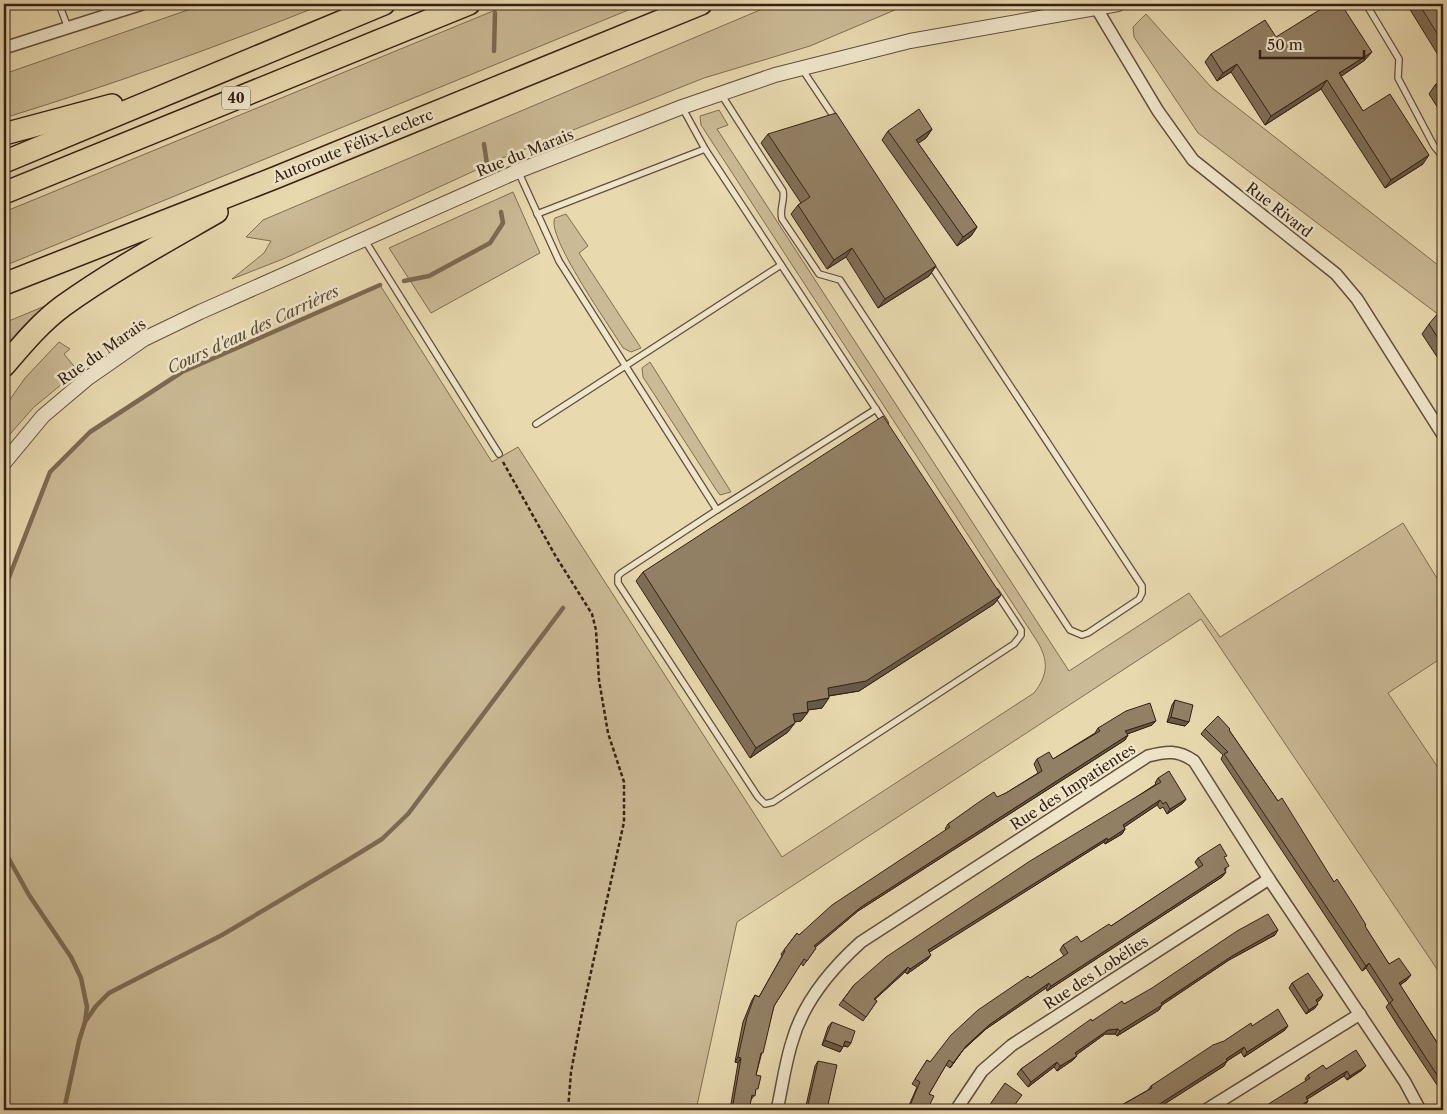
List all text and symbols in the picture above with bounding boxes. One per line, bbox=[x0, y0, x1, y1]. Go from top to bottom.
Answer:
scale bar bbox=[1260, 28, 1363, 60]
text: 50 m bbox=[1267, 35, 1303, 54]
road number: 40 bbox=[222, 86, 250, 110]
street label: Autoroute Félix-Leclerc bbox=[269, 105, 436, 187]
street label: Rue du Marais bbox=[473, 124, 576, 181]
street label: Rue Rivard bbox=[1242, 178, 1316, 241]
water label: Cours d'eau des Carrières bbox=[164, 280, 342, 378]
street label: Rue du Marais bbox=[54, 314, 149, 389]
street label: Rue des Impatientes bbox=[1007, 739, 1139, 834]
street label: Rue des Lobélies bbox=[1040, 932, 1152, 1014]

